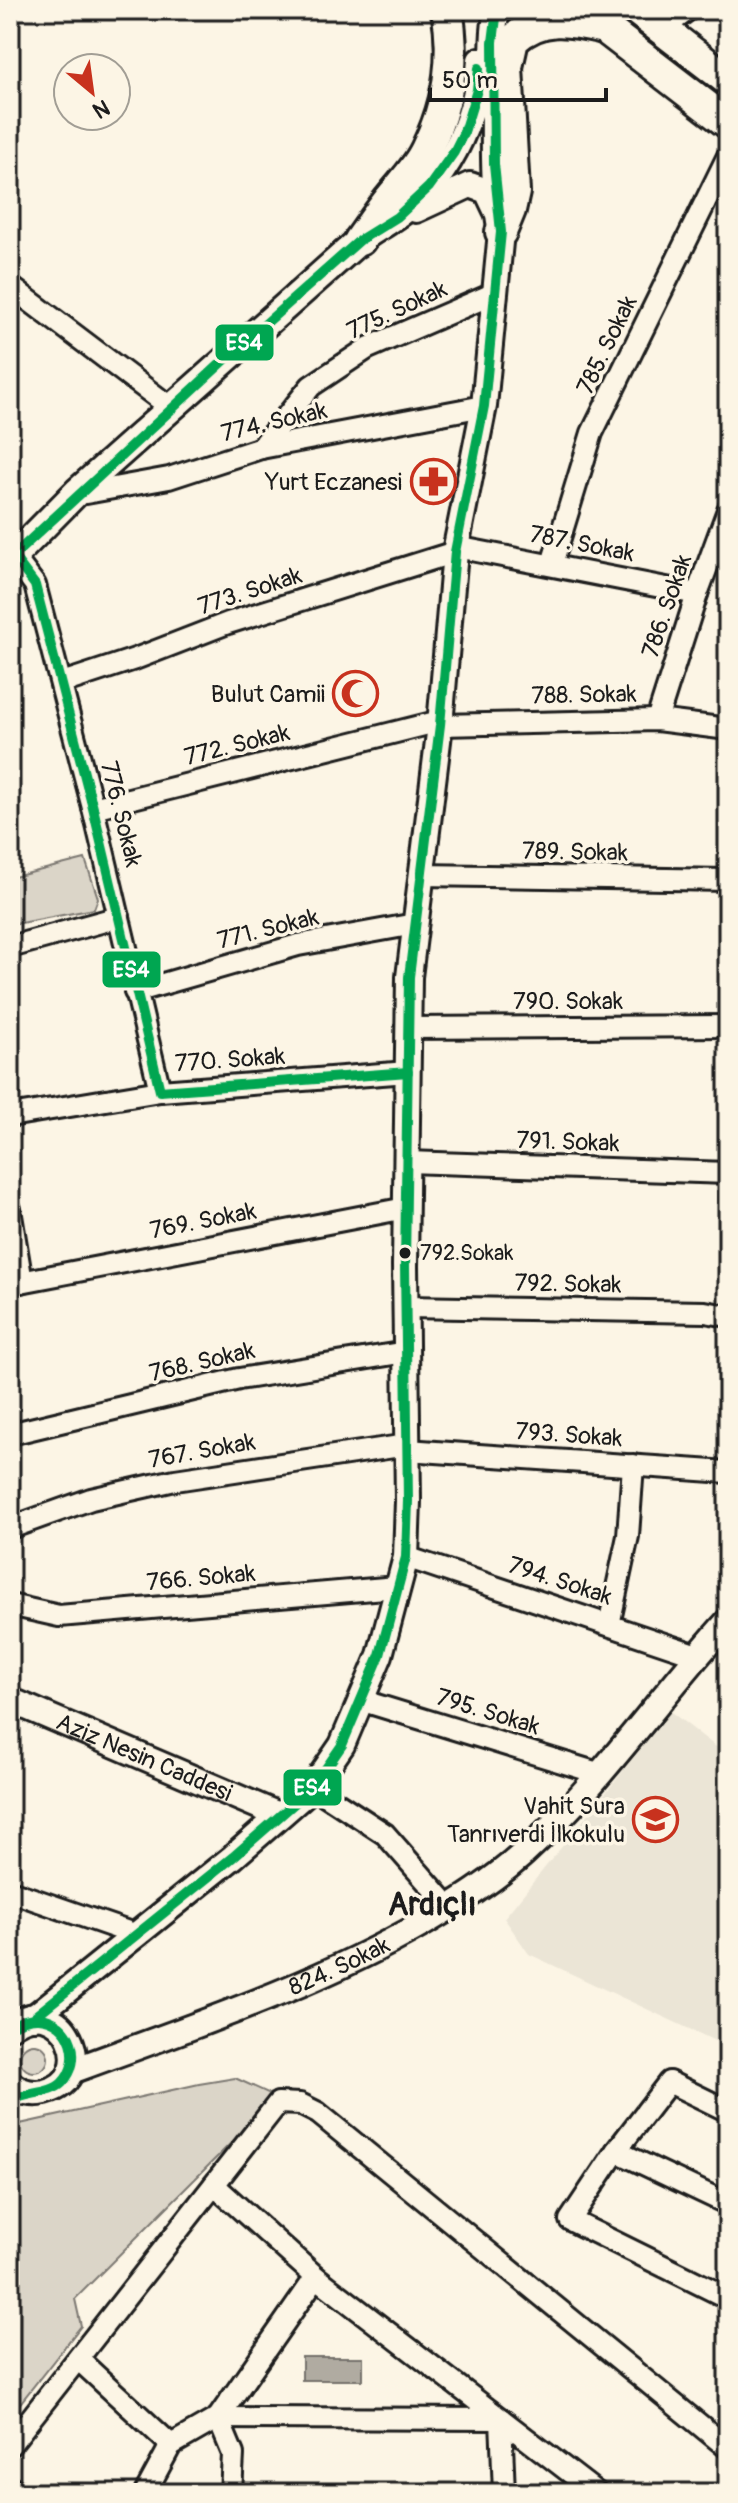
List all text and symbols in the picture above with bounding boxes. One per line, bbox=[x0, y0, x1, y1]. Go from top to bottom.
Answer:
north arrow bbox=[52, 52, 132, 132]
scale bar bbox=[430, 52, 606, 102]
text: 50 m bbox=[442, 66, 498, 95]
text: N bbox=[88, 93, 115, 125]
street label: 775. Sokak bbox=[342, 274, 452, 346]
street label: 785. Sokak bbox=[571, 291, 643, 399]
line badge: ES4 bbox=[214, 323, 275, 362]
text: ES4 bbox=[225, 329, 263, 357]
street label: 774. Sokak bbox=[218, 396, 330, 448]
pharmacy icon: Yurt Eczanesi bbox=[409, 458, 457, 506]
place label: Yurt Eczanesi bbox=[264, 468, 402, 497]
street label: 787. Sokak bbox=[527, 520, 637, 568]
street label: 786. Sokak bbox=[636, 551, 698, 661]
street label: 773. Sokak bbox=[194, 561, 306, 621]
mosque icon: Bulut Camii bbox=[332, 670, 380, 718]
place label: Bulut Camii bbox=[211, 680, 325, 709]
street label: 788. Sokak bbox=[531, 680, 637, 710]
street label: 772. Sokak bbox=[181, 718, 293, 772]
street label: 776. Sokak bbox=[94, 758, 148, 870]
street label: 789. Sokak bbox=[522, 837, 628, 867]
street label: 771. Sokak bbox=[214, 902, 322, 956]
line badge: ES4 bbox=[101, 950, 162, 989]
text: ES4 bbox=[112, 956, 150, 984]
street label: 790. Sokak bbox=[513, 987, 623, 1016]
street label: 770. Sokak bbox=[174, 1042, 286, 1078]
street label: 791. Sokak bbox=[516, 1126, 620, 1158]
street label: 769. Sokak bbox=[147, 1197, 259, 1245]
place label: 792.Sokak bbox=[420, 1239, 513, 1267]
marker: 792.Sokak bbox=[397, 1245, 413, 1261]
street label: 792. Sokak bbox=[514, 1269, 622, 1299]
street label: 768. Sokak bbox=[146, 1336, 258, 1388]
street label: 793. Sokak bbox=[515, 1417, 623, 1453]
street label: 767. Sokak bbox=[146, 1427, 258, 1475]
street label: 794. Sokak bbox=[504, 1551, 616, 1611]
street label: 766. Sokak bbox=[145, 1559, 257, 1597]
street label: 795. Sokak bbox=[433, 1683, 543, 1741]
street label: Aziz Nesin Caddesi bbox=[52, 1707, 236, 1808]
line badge: ES4 bbox=[282, 1768, 343, 1807]
text: ES4 bbox=[293, 1774, 331, 1802]
place label: Vahit Sura Tanrıverdi İlkokulu bbox=[447, 1792, 625, 1849]
school or university icon: Vahit Sura Tanrıverdi İlkokulu bbox=[632, 1796, 680, 1844]
district label: Ardıçlı bbox=[388, 1885, 476, 1925]
street label: 824. Sokak bbox=[284, 1930, 394, 2002]

